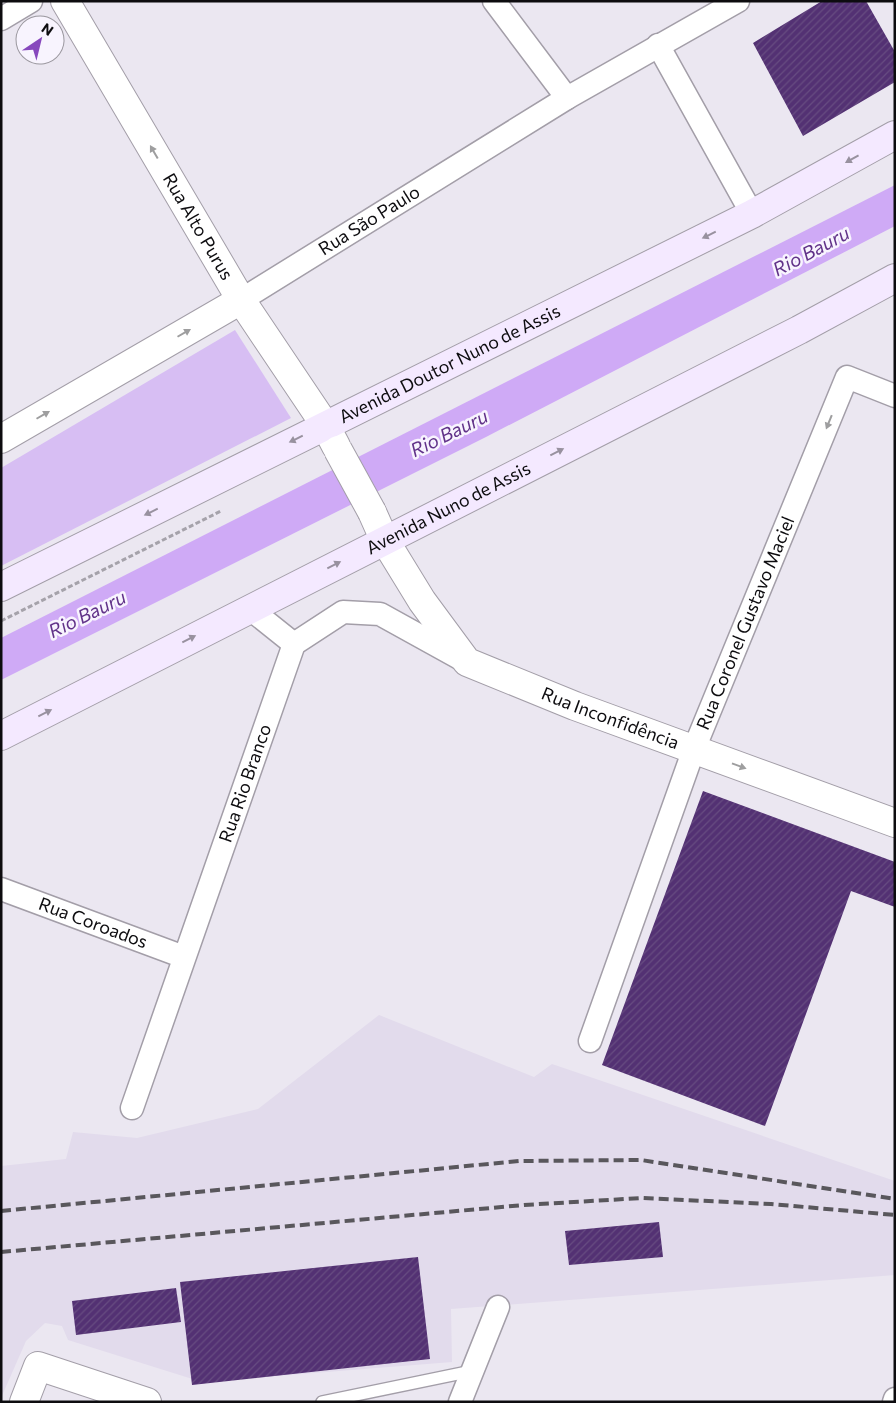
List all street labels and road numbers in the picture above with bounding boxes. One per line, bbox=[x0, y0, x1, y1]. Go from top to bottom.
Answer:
street label: Rua Alto Purus bbox=[159, 169, 239, 284]
street label: Rua São Paulo bbox=[314, 180, 424, 259]
street label: Avenida Doutor Nuno de Assis bbox=[335, 299, 564, 427]
street label: Avenida Nuno de Assis bbox=[362, 456, 534, 558]
street label: Rua Coronel Gustavo Maciel bbox=[691, 513, 799, 733]
street label: Rua Inconfidência bbox=[539, 682, 682, 753]
street label: Rua Rio Branco bbox=[214, 721, 275, 845]
street label: Rua Coroados bbox=[36, 892, 151, 952]

